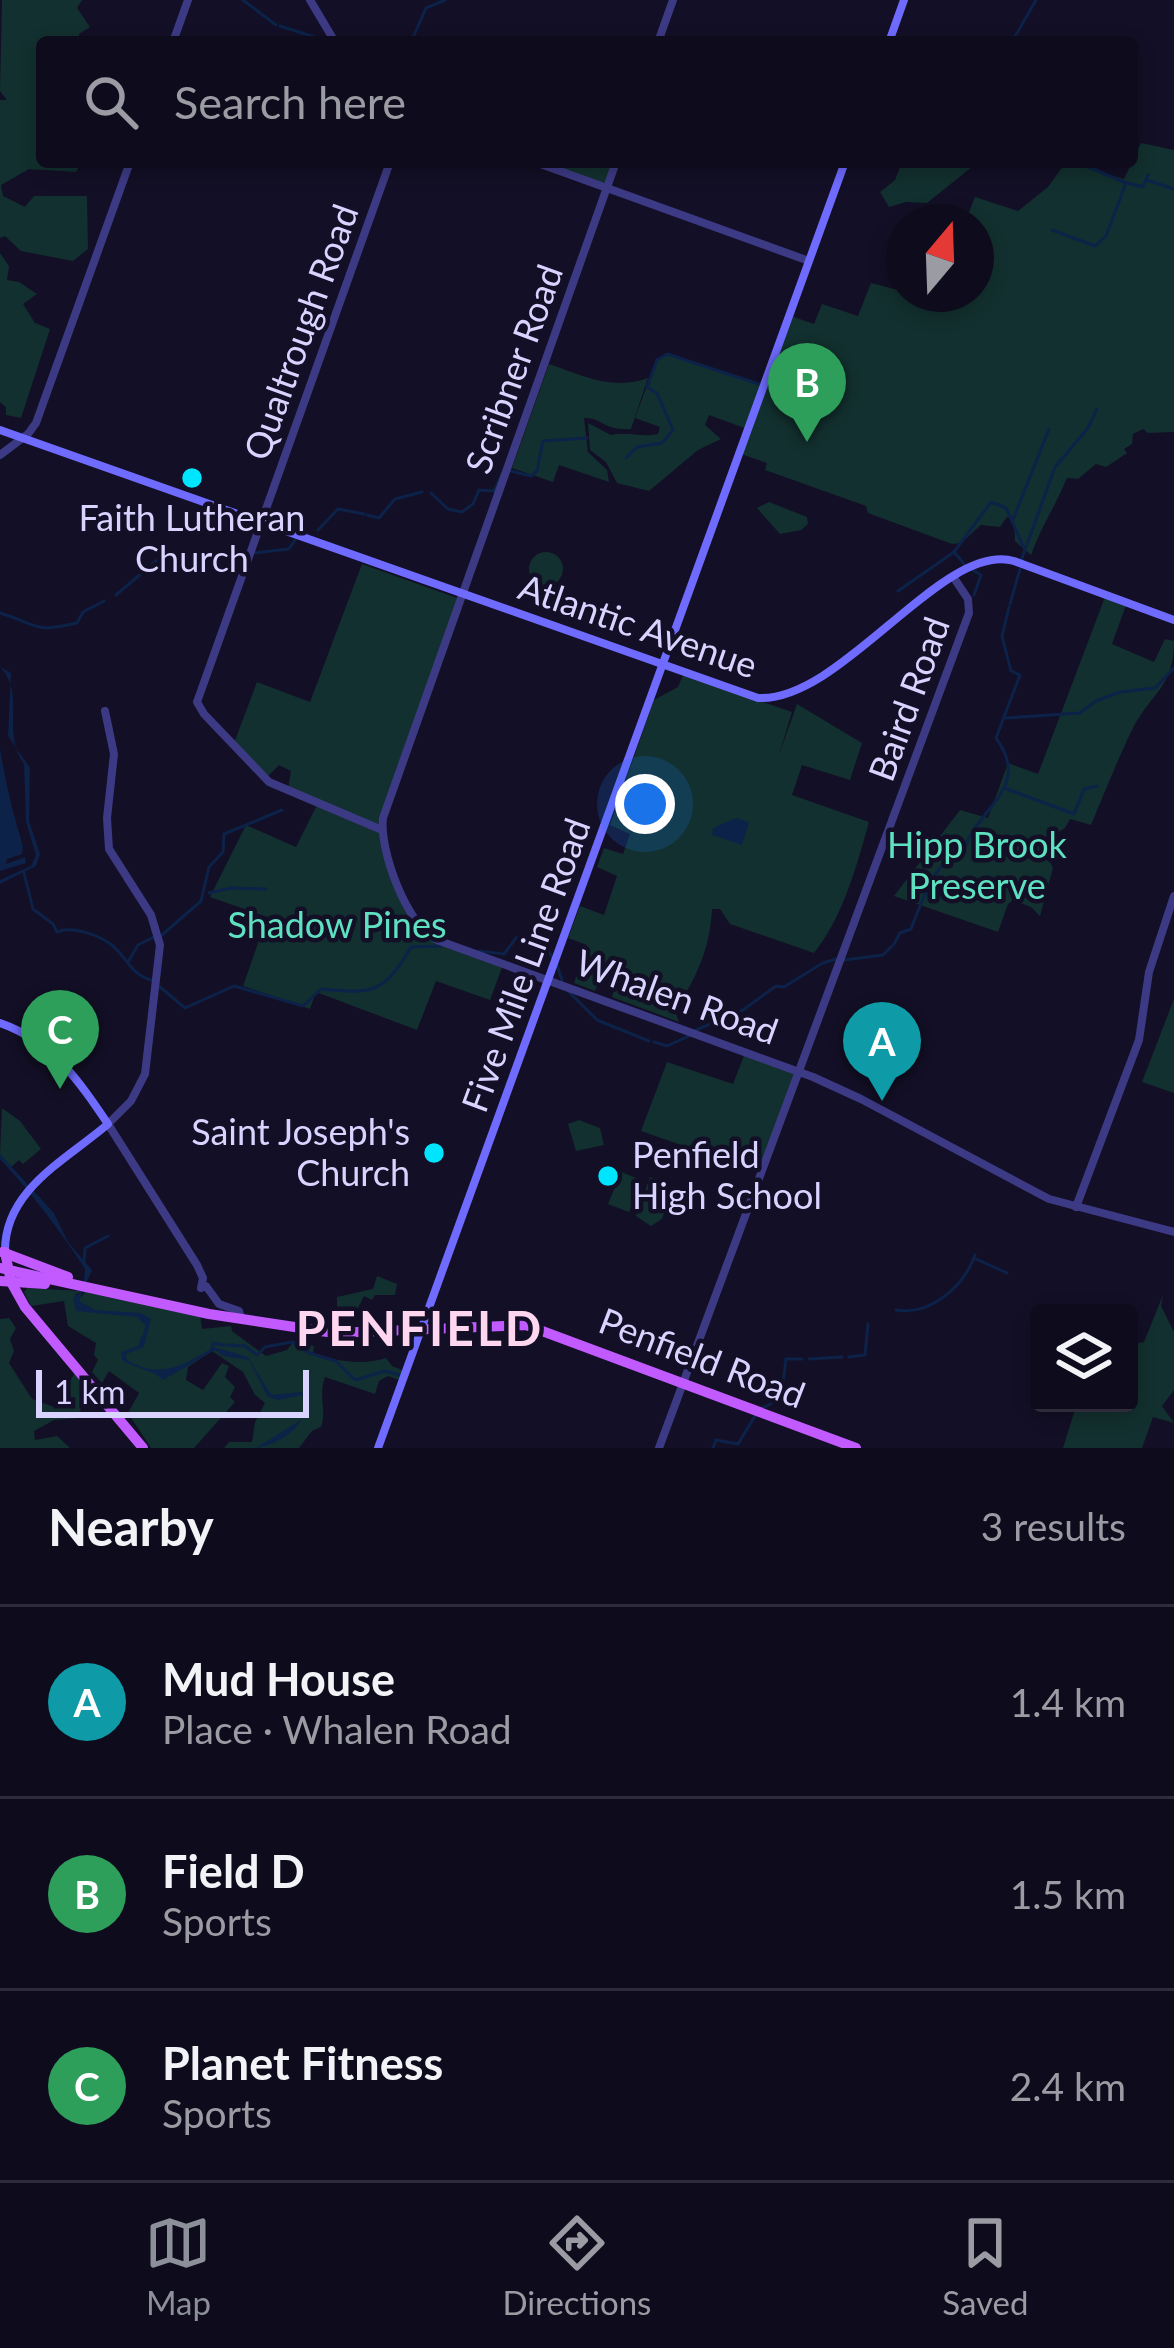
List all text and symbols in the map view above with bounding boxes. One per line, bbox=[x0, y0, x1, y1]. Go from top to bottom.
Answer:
search box bbox=[36, 36, 1138, 168]
icon: search bbox=[78, 69, 144, 135]
text: Search here bbox=[174, 75, 406, 129]
street label: Qualtrough Road bbox=[233, 198, 367, 465]
north arrow bbox=[886, 204, 994, 312]
street label: Scribner Road bbox=[455, 258, 571, 479]
pin: B bbox=[768, 343, 846, 442]
marker: Faith Lutheran Church bbox=[179, 465, 205, 491]
place label: Faith Lutheran Church bbox=[79, 495, 305, 580]
street label: Atlantic Avenue bbox=[513, 564, 763, 686]
street label: Baird Road bbox=[858, 611, 958, 787]
your location bbox=[615, 774, 675, 834]
street label: Five Mile Line Road bbox=[452, 812, 599, 1117]
park label: Hipp Brook Preserve bbox=[887, 822, 1068, 907]
park label: Shadow Pines bbox=[227, 902, 447, 946]
street label: Whalen Road bbox=[570, 939, 784, 1053]
pin: C bbox=[21, 990, 99, 1089]
pin: A bbox=[843, 1002, 921, 1101]
place label: Saint Joseph's Church bbox=[191, 1109, 410, 1194]
place label: Penfield High School bbox=[632, 1132, 822, 1217]
marker: Saint Joseph's Church bbox=[421, 1140, 447, 1166]
marker: Penfield High School bbox=[595, 1163, 621, 1189]
street label: Penfield Road bbox=[593, 1298, 811, 1416]
district label: PENFIELD bbox=[296, 1299, 544, 1356]
map controls bbox=[1030, 1304, 1138, 1412]
button: layers bbox=[1030, 1304, 1138, 1412]
scale bar bbox=[36, 1364, 309, 1417]
text: 1 km bbox=[54, 1371, 126, 1411]
text: Nearby bbox=[48, 1496, 214, 1557]
text: 3 results bbox=[981, 1503, 1126, 1549]
text: Mud House bbox=[162, 1652, 395, 1706]
text: A bbox=[73, 1679, 101, 1725]
text: 1.4 km bbox=[1010, 1679, 1126, 1725]
text: Place · Whalen Road bbox=[162, 1706, 512, 1752]
text: Field D bbox=[162, 1844, 305, 1898]
text: B bbox=[74, 1871, 100, 1917]
text: 1.5 km bbox=[1010, 1871, 1126, 1917]
text: Sports bbox=[162, 1898, 272, 1944]
text: Planet Fitness bbox=[162, 2036, 443, 2090]
text: C bbox=[74, 2063, 100, 2109]
text: 2.4 km bbox=[1010, 2063, 1126, 2109]
text: Sports bbox=[162, 2090, 272, 2136]
tab: Map bbox=[145, 2210, 211, 2322]
tab: Directions bbox=[502, 2210, 651, 2322]
tab: Saved bbox=[942, 2210, 1029, 2322]

